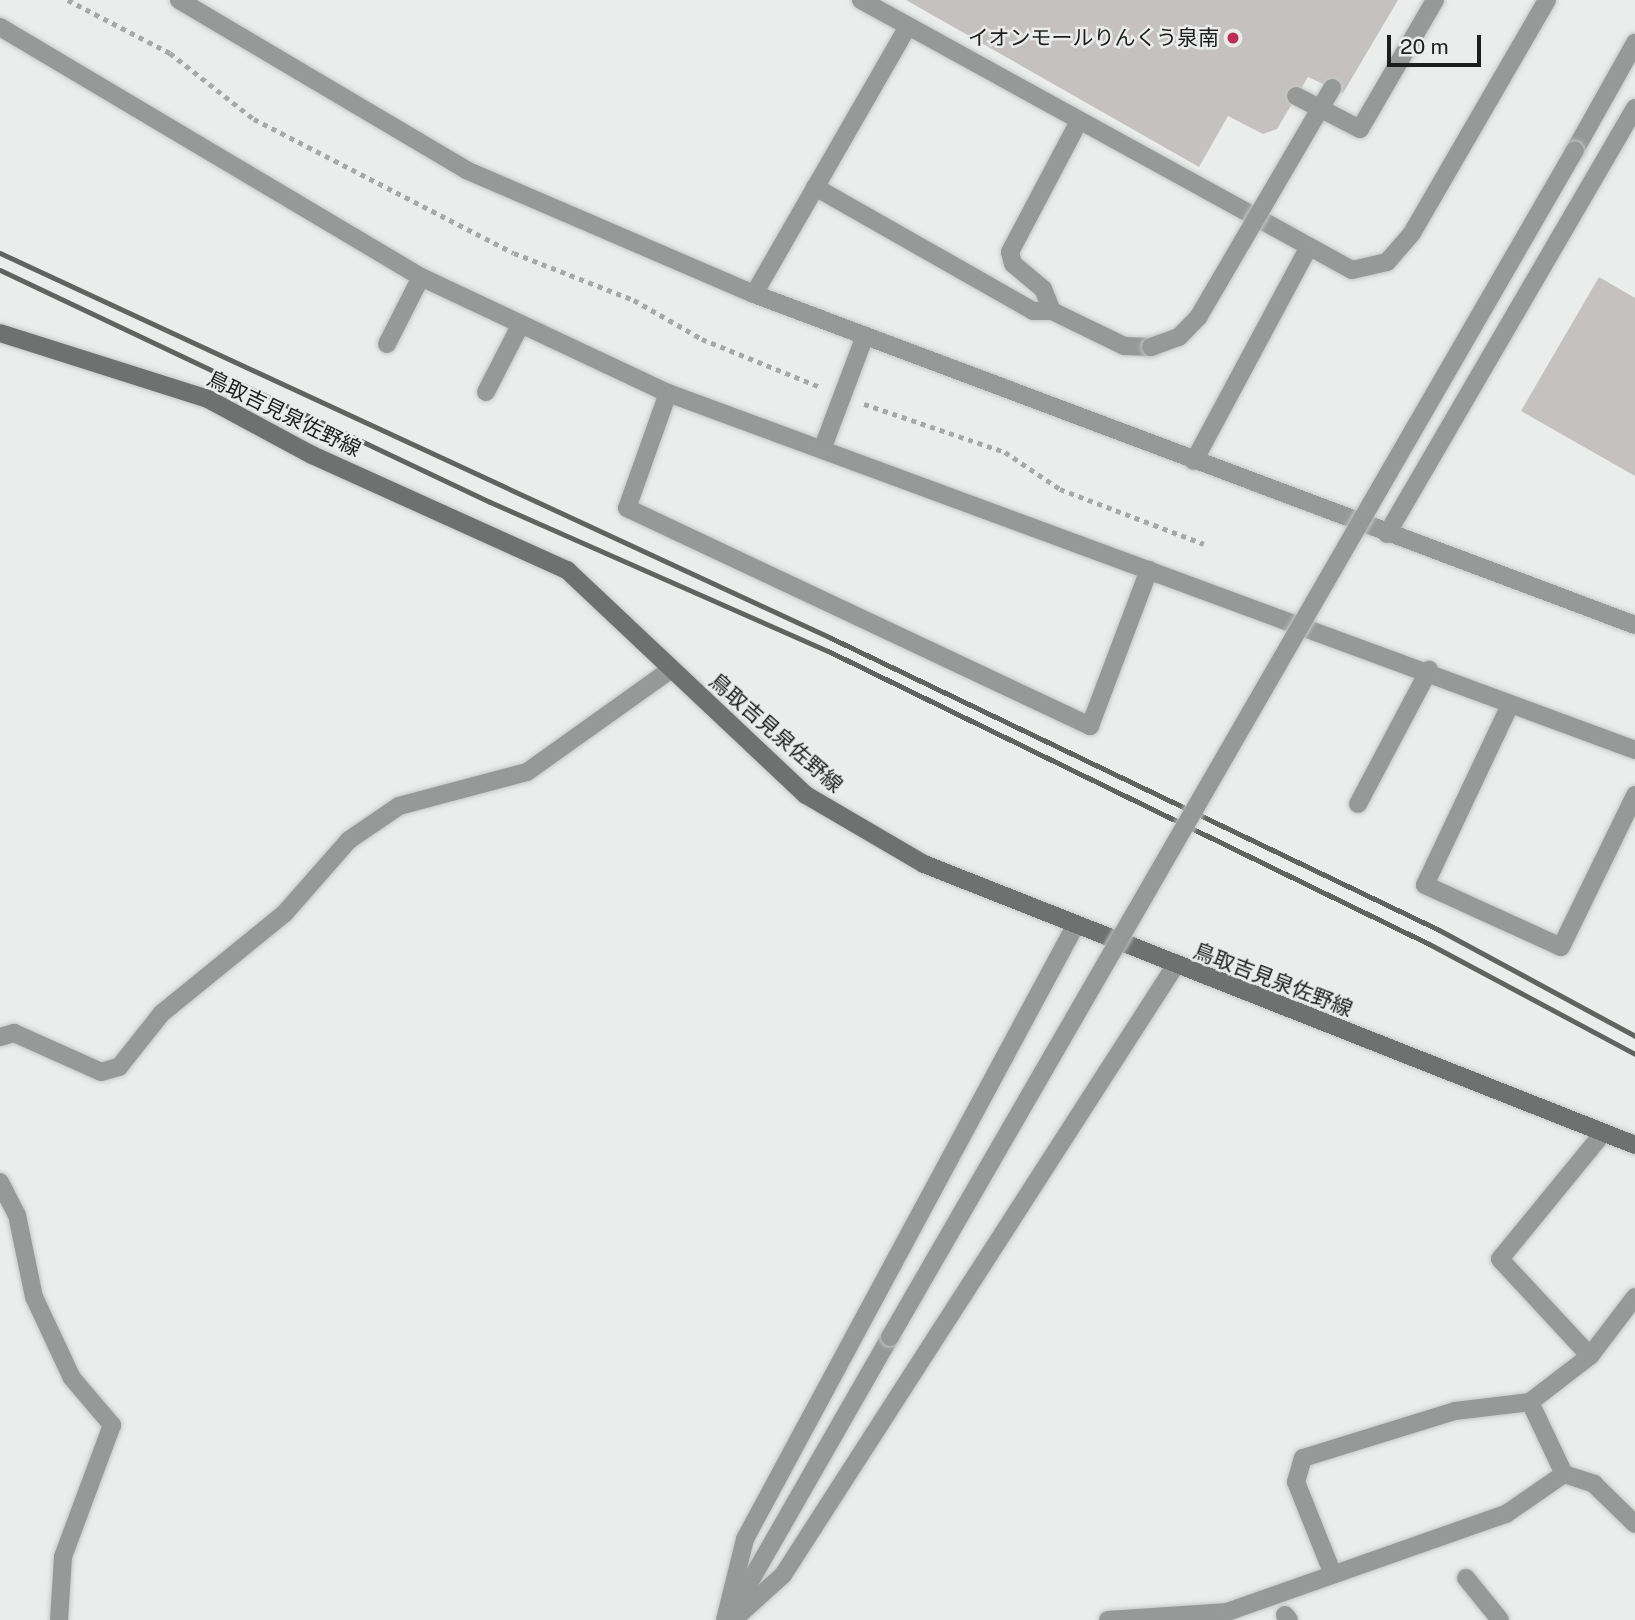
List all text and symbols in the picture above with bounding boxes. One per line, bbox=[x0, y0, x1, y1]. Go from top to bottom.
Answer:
scale bar bbox=[1390, 21, 1484, 65]
place label: イオンモールりんくう泉南 bbox=[967, 25, 1219, 51]
marker: イオンモールりんくう泉南 bbox=[1225, 30, 1241, 46]
text: 20 m bbox=[1400, 34, 1449, 59]
street label: 鳥取吉見泉佐野線 bbox=[203, 366, 365, 462]
street label: 鳥取吉見泉佐野線 bbox=[704, 668, 848, 798]
street label: 鳥取吉見泉佐野線 bbox=[1190, 938, 1356, 1022]

